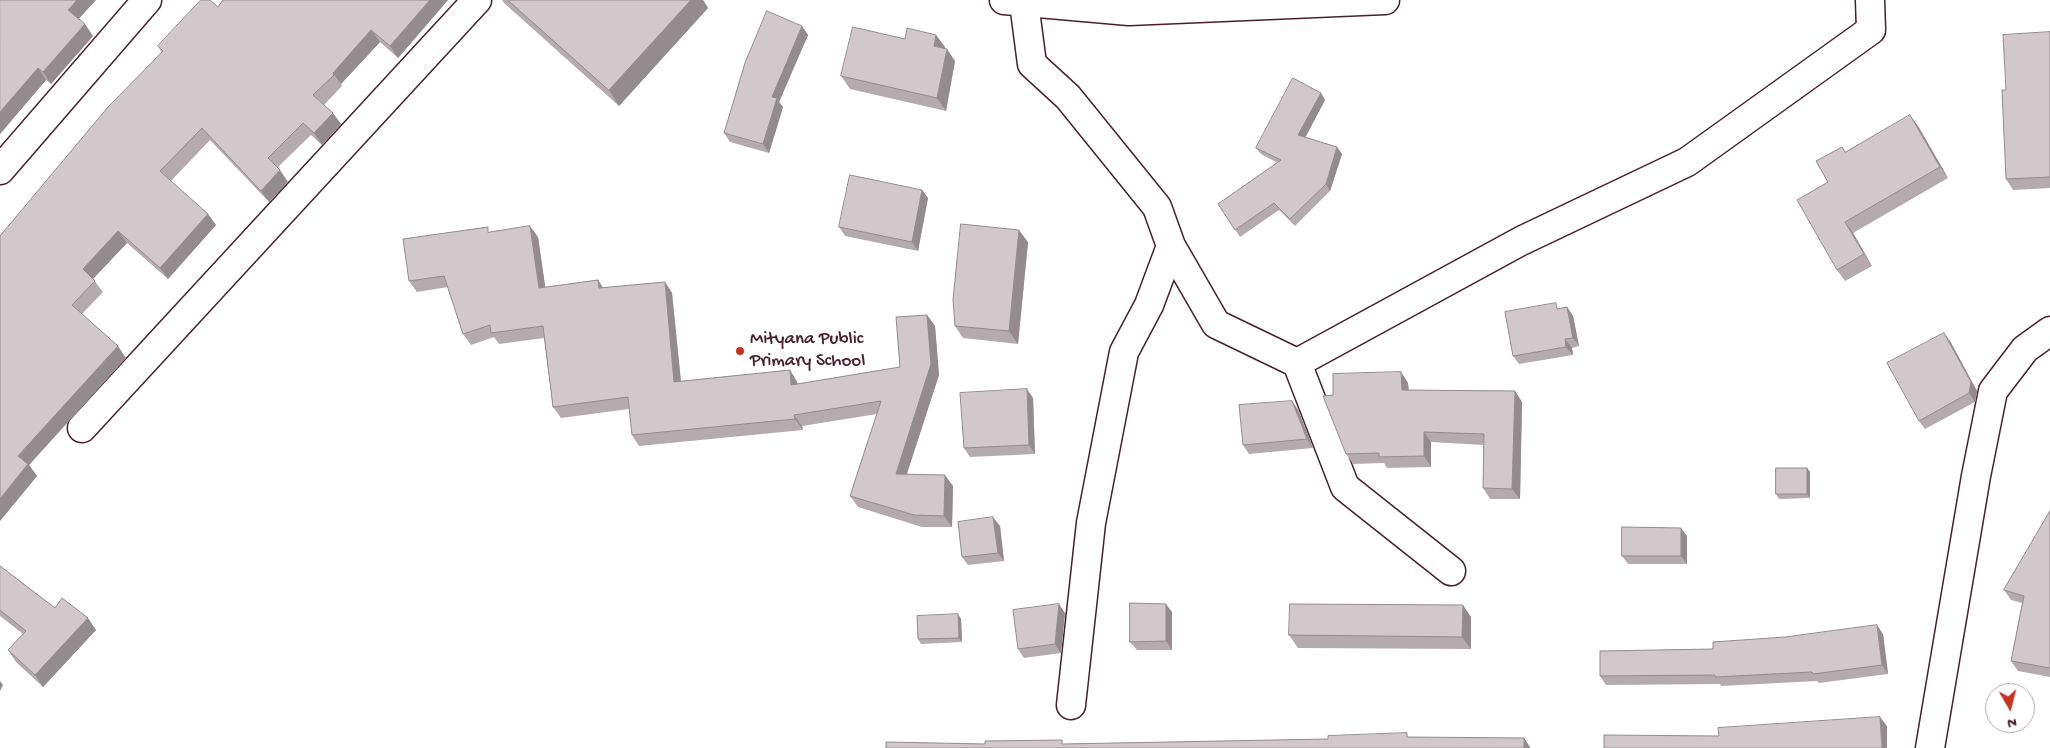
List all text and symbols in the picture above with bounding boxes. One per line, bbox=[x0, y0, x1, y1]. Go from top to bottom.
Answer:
place label: Mityana Public Primary School bbox=[750, 329, 865, 373]
marker: Mityana Public Primary School bbox=[734, 345, 746, 357]
north arrow bbox=[1985, 683, 2035, 733]
text: N bbox=[2006, 713, 2018, 731]

